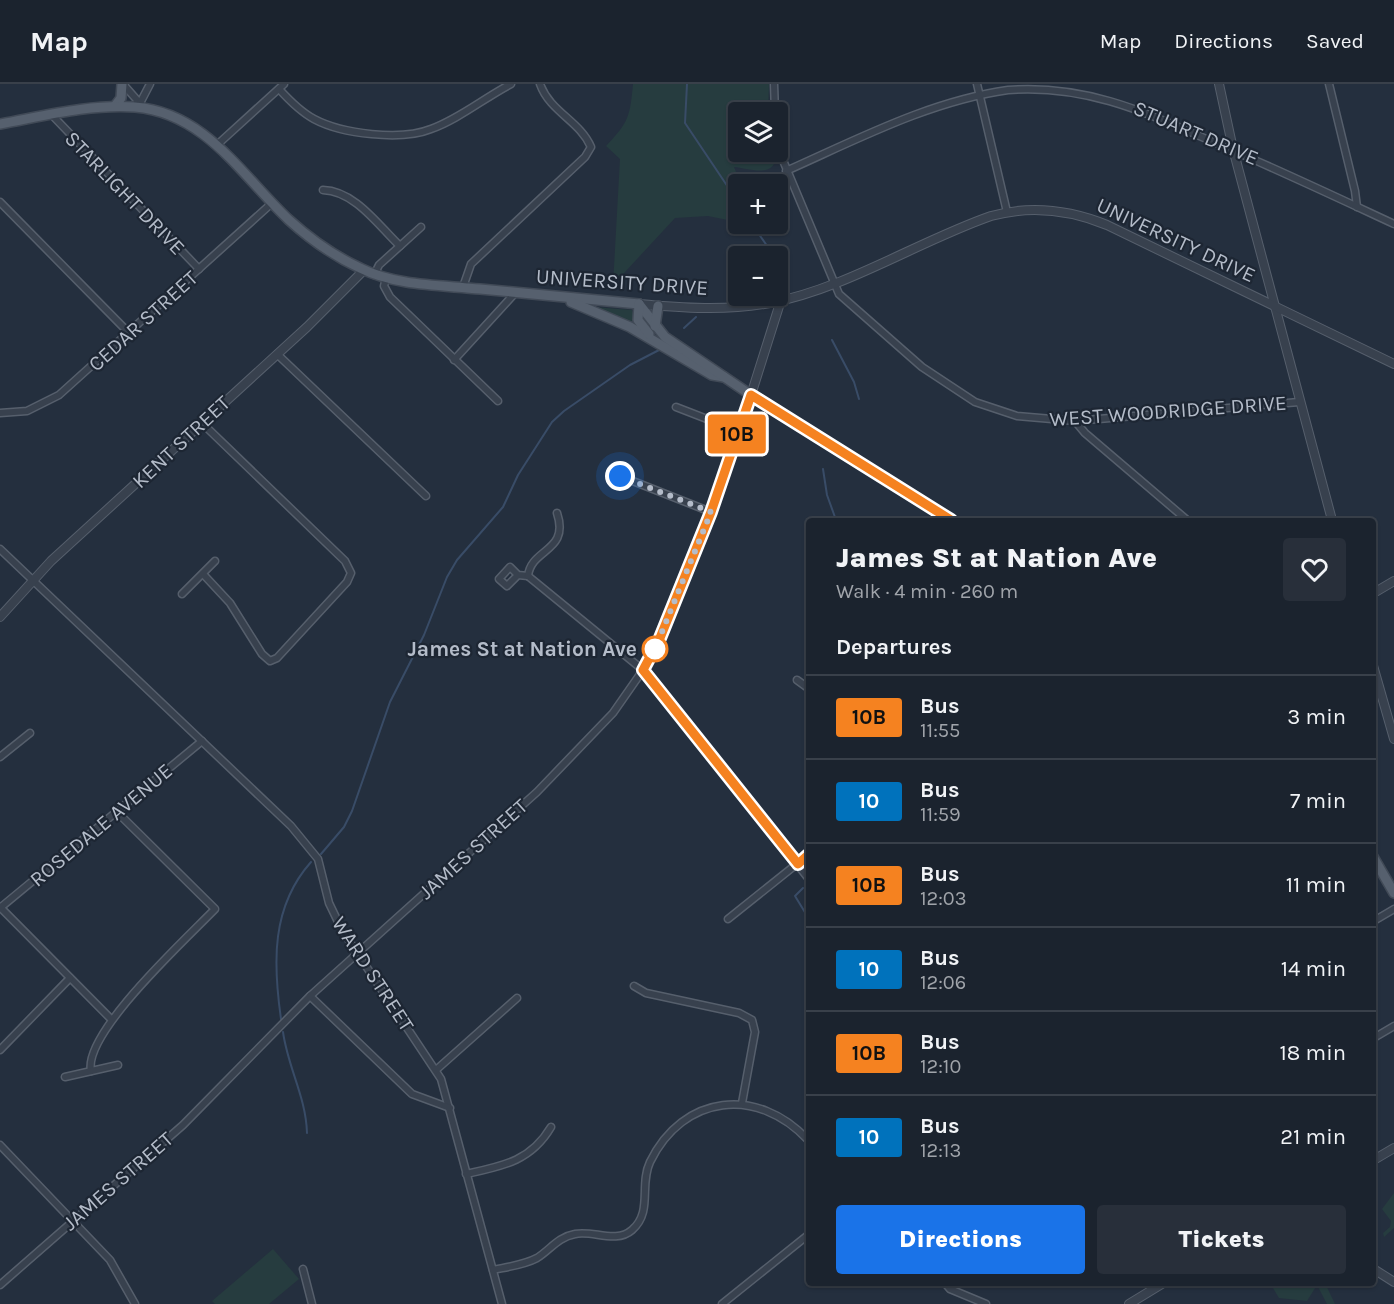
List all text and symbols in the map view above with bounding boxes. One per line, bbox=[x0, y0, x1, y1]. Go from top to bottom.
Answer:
text: Map bbox=[30, 25, 88, 58]
text: Map bbox=[1100, 29, 1141, 53]
text: Directions bbox=[1174, 29, 1273, 53]
text: Saved bbox=[1306, 29, 1364, 53]
street label: STUART DRIVE bbox=[1130, 96, 1262, 170]
map controls bbox=[728, 102, 788, 306]
button: layers bbox=[728, 102, 788, 162]
street label: STARLIGHT DRIVE bbox=[60, 126, 190, 260]
button: + bbox=[728, 174, 788, 234]
street label: UNIVERSITY DRIVE bbox=[1093, 193, 1259, 287]
button: − bbox=[728, 246, 788, 306]
street label: UNIVERSITY DRIVE bbox=[535, 264, 709, 300]
street label: CEDAR STREET bbox=[83, 265, 203, 376]
street label: KENT STREET bbox=[127, 390, 235, 493]
street label: WEST WOODRIDGE DRIVE bbox=[1049, 391, 1287, 431]
line badge: 10B bbox=[702, 414, 771, 454]
text: 10B bbox=[720, 422, 754, 446]
your location bbox=[605, 461, 635, 491]
button: heart bbox=[1283, 538, 1346, 601]
text: James St at Nation Ave bbox=[836, 541, 1157, 574]
text: Walk · 4 min · 260 m bbox=[836, 580, 1018, 603]
text: Departures bbox=[836, 634, 952, 660]
marker: James St at Nation Ave bbox=[642, 636, 668, 662]
place label: James St at Nation Ave bbox=[408, 637, 637, 661]
text: Bus bbox=[920, 693, 960, 719]
text: 3 min bbox=[1287, 704, 1346, 730]
text: 10B bbox=[852, 705, 886, 729]
text: 11:55 bbox=[920, 719, 960, 742]
street label: ROSEDALE AVENUE bbox=[25, 758, 177, 892]
text: Bus bbox=[920, 777, 960, 803]
text: 7 min bbox=[1290, 788, 1346, 814]
text: 10 bbox=[859, 789, 879, 813]
street label: JAMES STREET bbox=[414, 794, 533, 904]
text: 11:59 bbox=[920, 803, 961, 826]
text: Bus bbox=[920, 861, 960, 887]
text: 11 min bbox=[1286, 872, 1346, 898]
text: 10B bbox=[852, 873, 886, 897]
text: 12:03 bbox=[920, 887, 967, 910]
street label: WARD STREET bbox=[327, 912, 419, 1036]
text: Bus bbox=[920, 945, 960, 971]
text: 14 min bbox=[1281, 956, 1346, 982]
text: 10 bbox=[859, 957, 879, 981]
text: 12:06 bbox=[920, 971, 966, 994]
text: Bus bbox=[920, 1029, 960, 1055]
text: 18 min bbox=[1280, 1040, 1346, 1066]
text: 10B bbox=[852, 1041, 886, 1065]
text: 12:10 bbox=[920, 1055, 961, 1078]
text: Bus bbox=[920, 1113, 960, 1139]
text: 21 min bbox=[1280, 1124, 1346, 1150]
text: 10 bbox=[859, 1125, 879, 1149]
street label: JAMES STREET bbox=[58, 1126, 178, 1235]
text: 12:13 bbox=[920, 1139, 961, 1162]
button: Directions bbox=[836, 1205, 1085, 1274]
button: Tickets bbox=[1097, 1205, 1346, 1274]

